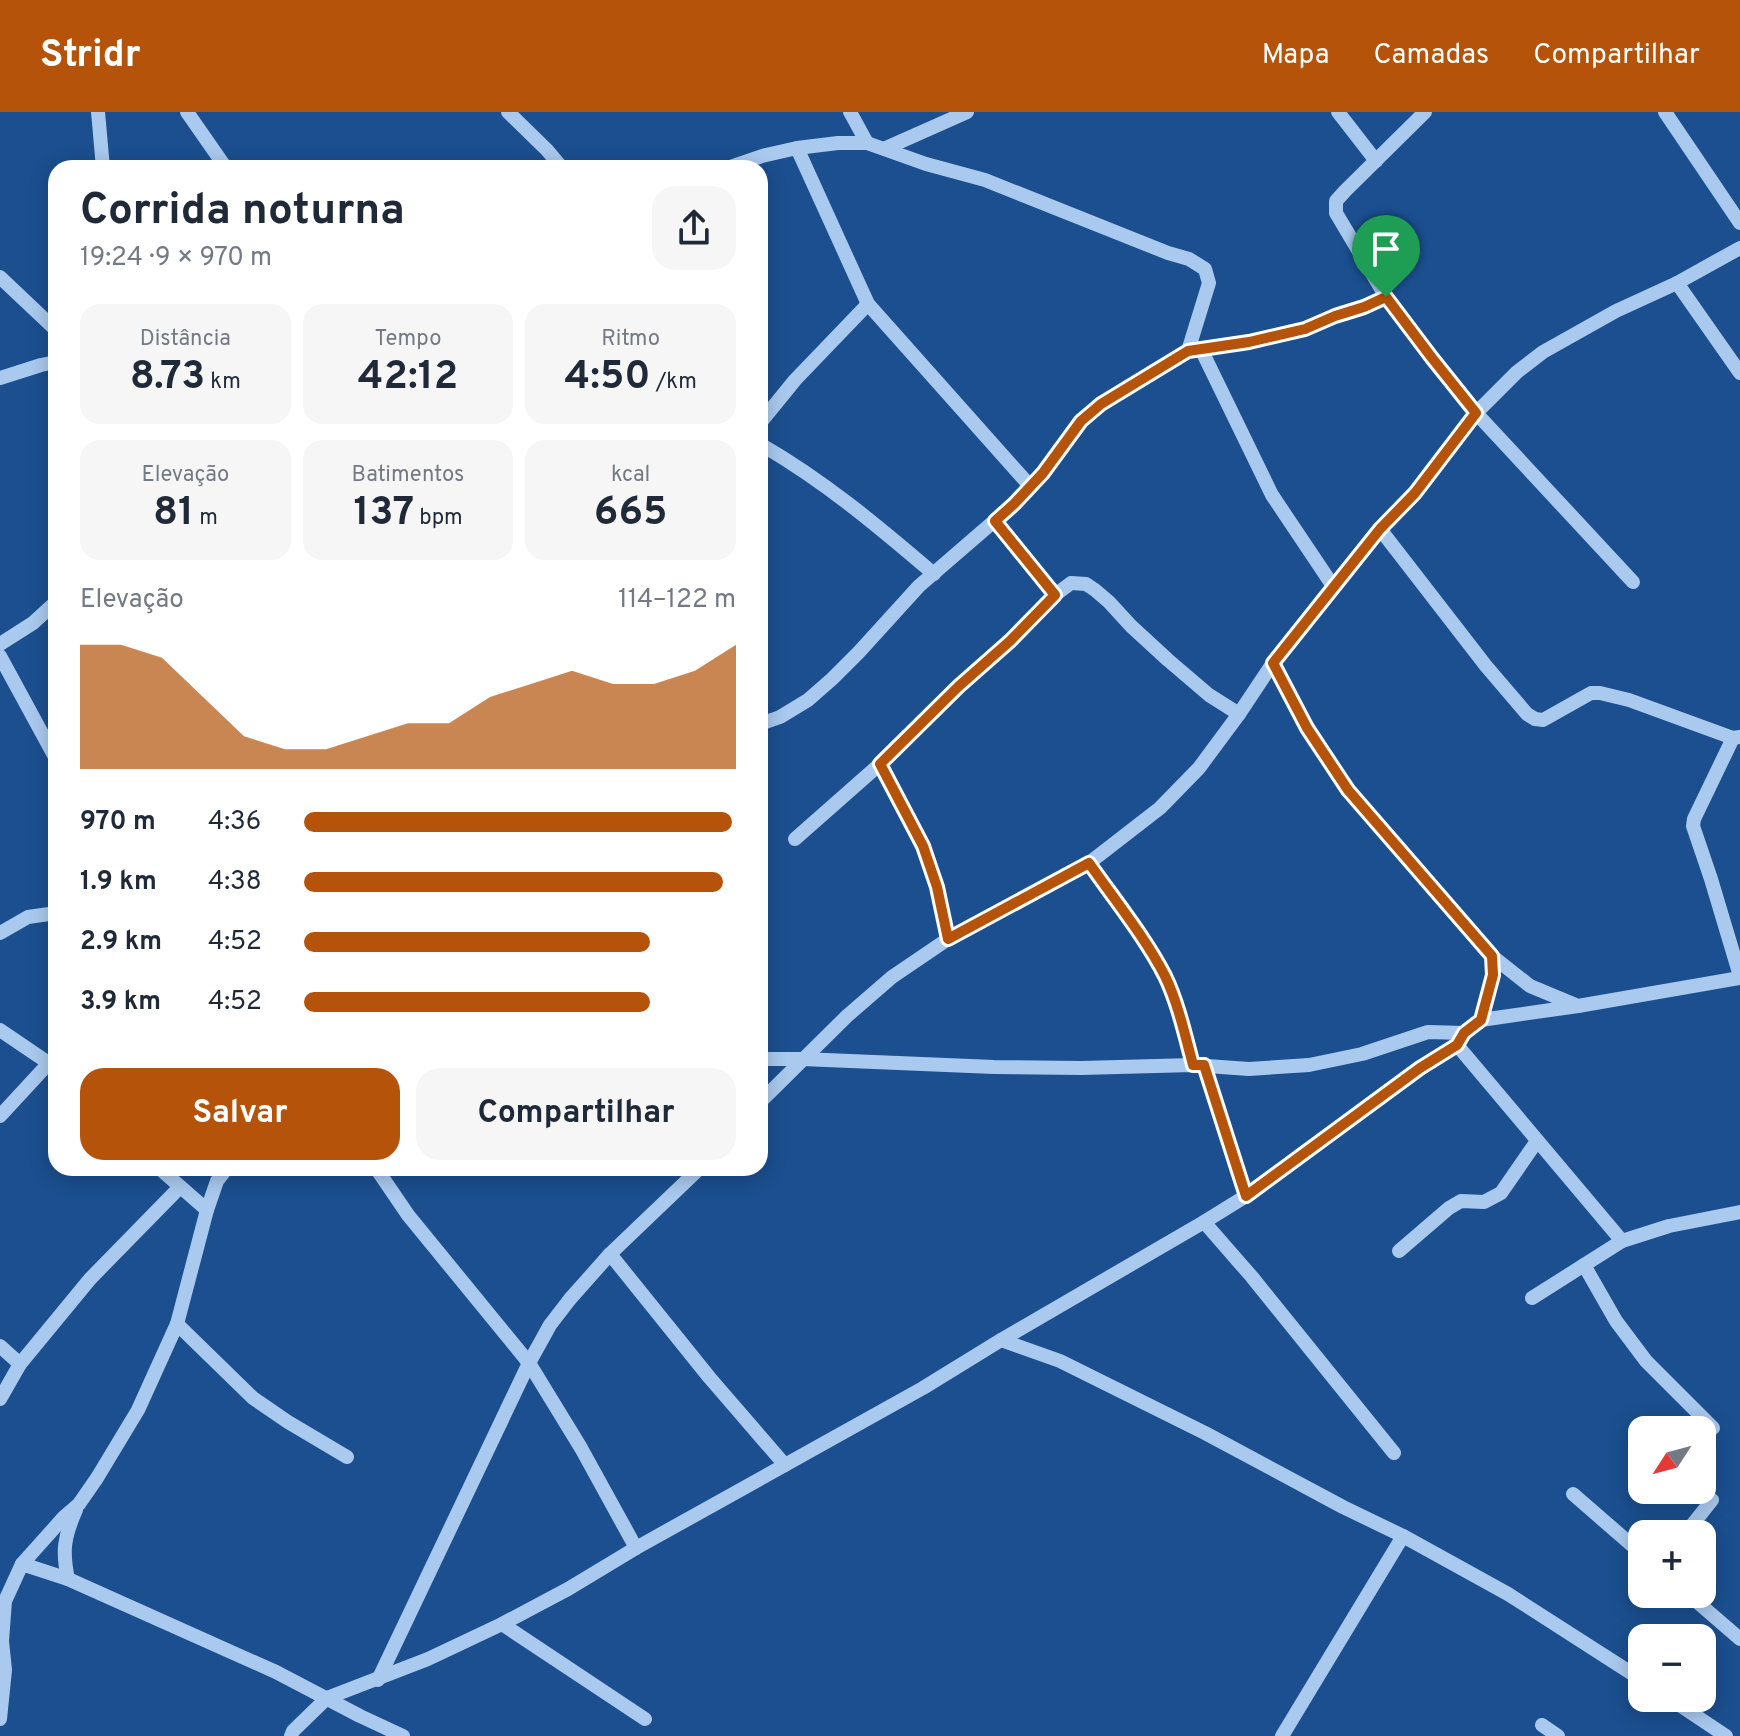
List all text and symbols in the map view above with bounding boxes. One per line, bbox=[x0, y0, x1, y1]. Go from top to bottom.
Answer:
text: Stridr bbox=[40, 32, 140, 81]
text: Mapa bbox=[1262, 38, 1329, 74]
text: Camadas bbox=[1373, 38, 1489, 74]
text: Compartilhar bbox=[1533, 38, 1700, 74]
text: Corrida noturna bbox=[80, 184, 405, 240]
button: share bbox=[652, 186, 736, 270]
pin bbox=[1352, 215, 1420, 297]
icon: arrive bbox=[1364, 227, 1408, 271]
text: 19:24 · 9 × 970 m bbox=[80, 242, 272, 275]
text: Distância bbox=[140, 326, 231, 353]
text: Tempo bbox=[375, 326, 441, 353]
text: Ritmo bbox=[601, 326, 660, 353]
text: 8.73 bbox=[130, 353, 205, 403]
text: 42:12 bbox=[358, 353, 458, 403]
text: 4:50 bbox=[565, 353, 651, 403]
text: km bbox=[205, 369, 241, 396]
text: /km bbox=[651, 369, 697, 396]
text: Elevação bbox=[141, 462, 229, 489]
text: Batimentos bbox=[352, 462, 464, 489]
text: kcal bbox=[611, 462, 650, 489]
text: 81 bbox=[153, 489, 194, 539]
text: 137 bbox=[353, 489, 414, 539]
text: 665 bbox=[594, 489, 667, 539]
text: m bbox=[194, 505, 218, 532]
text: bpm bbox=[414, 505, 463, 532]
text: Elevação bbox=[80, 584, 184, 617]
text: 114–122 m bbox=[618, 584, 736, 617]
text: 970 m bbox=[80, 806, 156, 839]
text: 4:36 bbox=[208, 806, 261, 839]
text: 1.9 km bbox=[80, 866, 157, 899]
text: 4:38 bbox=[208, 866, 262, 899]
text: 2.9 km bbox=[80, 926, 162, 959]
text: 4:52 bbox=[208, 926, 262, 959]
text: 3.9 km bbox=[80, 986, 161, 1019]
text: 4:52 bbox=[208, 986, 262, 1019]
button: Salvar bbox=[80, 1068, 400, 1160]
button: Compartilhar bbox=[416, 1068, 736, 1160]
north arrow bbox=[1628, 1416, 1716, 1504]
map controls bbox=[1628, 1416, 1716, 1712]
button: + bbox=[1628, 1520, 1716, 1608]
button: − bbox=[1628, 1624, 1716, 1712]

